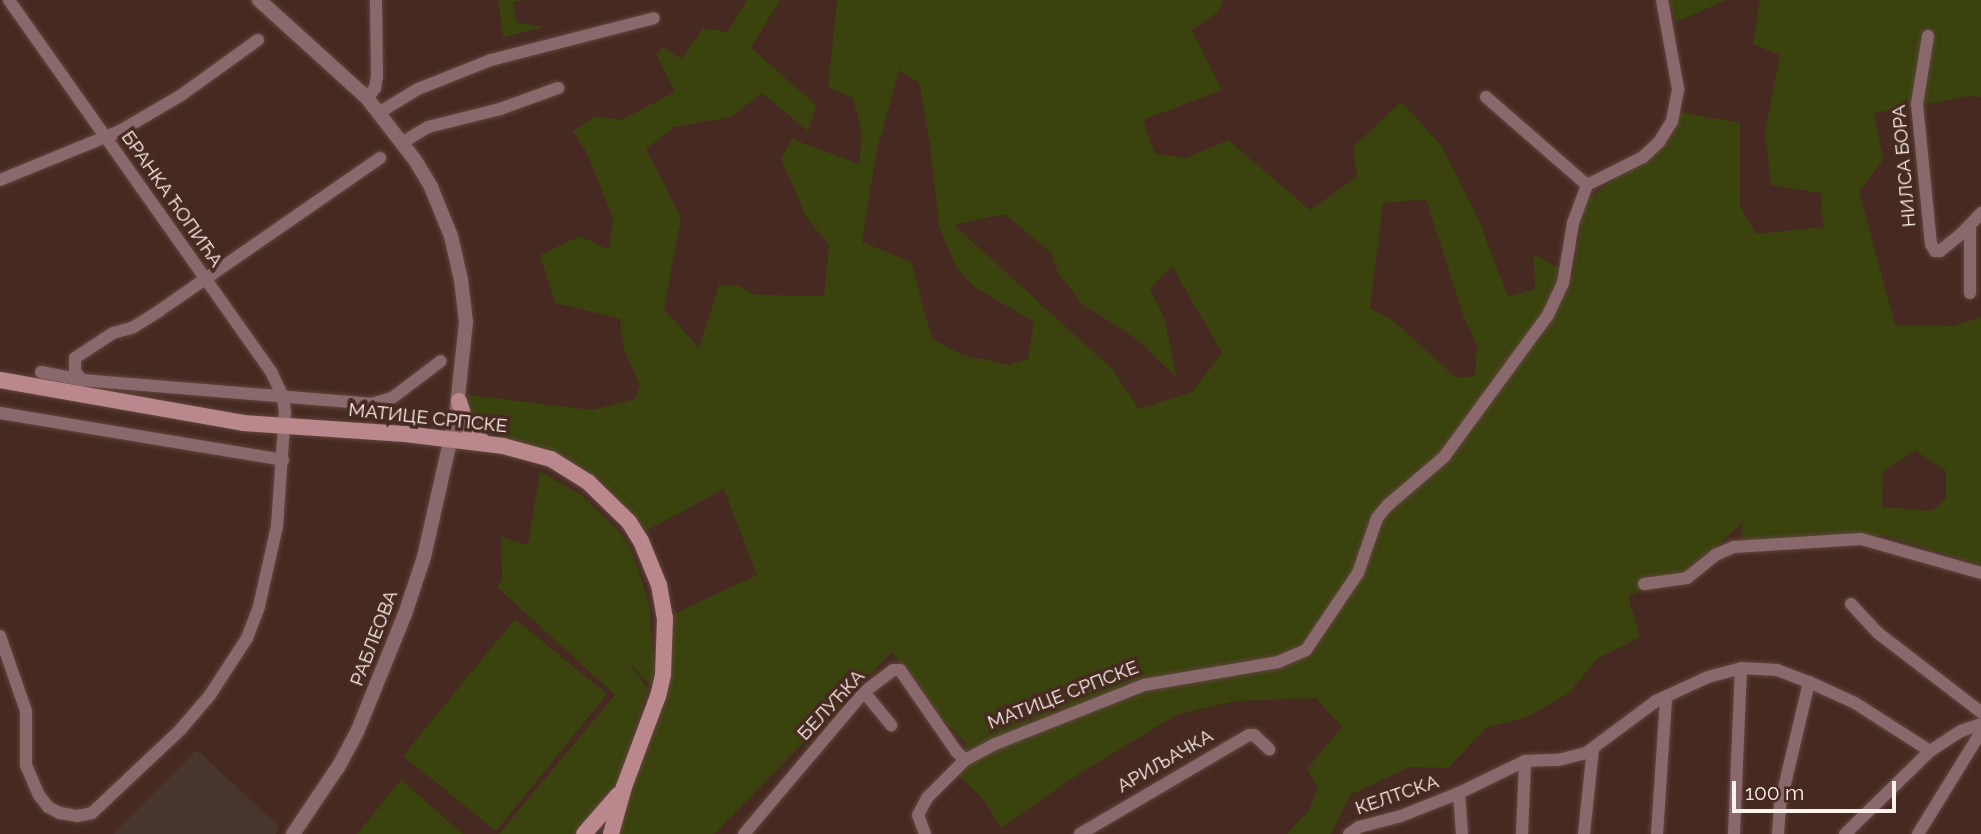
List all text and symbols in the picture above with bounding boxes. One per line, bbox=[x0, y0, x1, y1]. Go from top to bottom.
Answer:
street label: НИЛСА БОРА bbox=[1887, 104, 1921, 228]
street label: БРАНКА ЋОПИЋА bbox=[116, 126, 228, 272]
street label: МАТИЦЕ СРПСКЕ bbox=[347, 398, 509, 438]
street label: РАБЛЕОВА bbox=[345, 587, 403, 689]
street label: МАТИЦЕ СРПСКЕ bbox=[984, 656, 1142, 734]
street label: БЕЛУЋКА bbox=[793, 665, 869, 745]
street label: АРИЉАЧКА bbox=[1113, 724, 1217, 798]
scale bar bbox=[1736, 768, 1900, 812]
street label: КЕЛТСКА bbox=[1352, 770, 1442, 820]
text: 100 m bbox=[1745, 780, 1804, 805]

